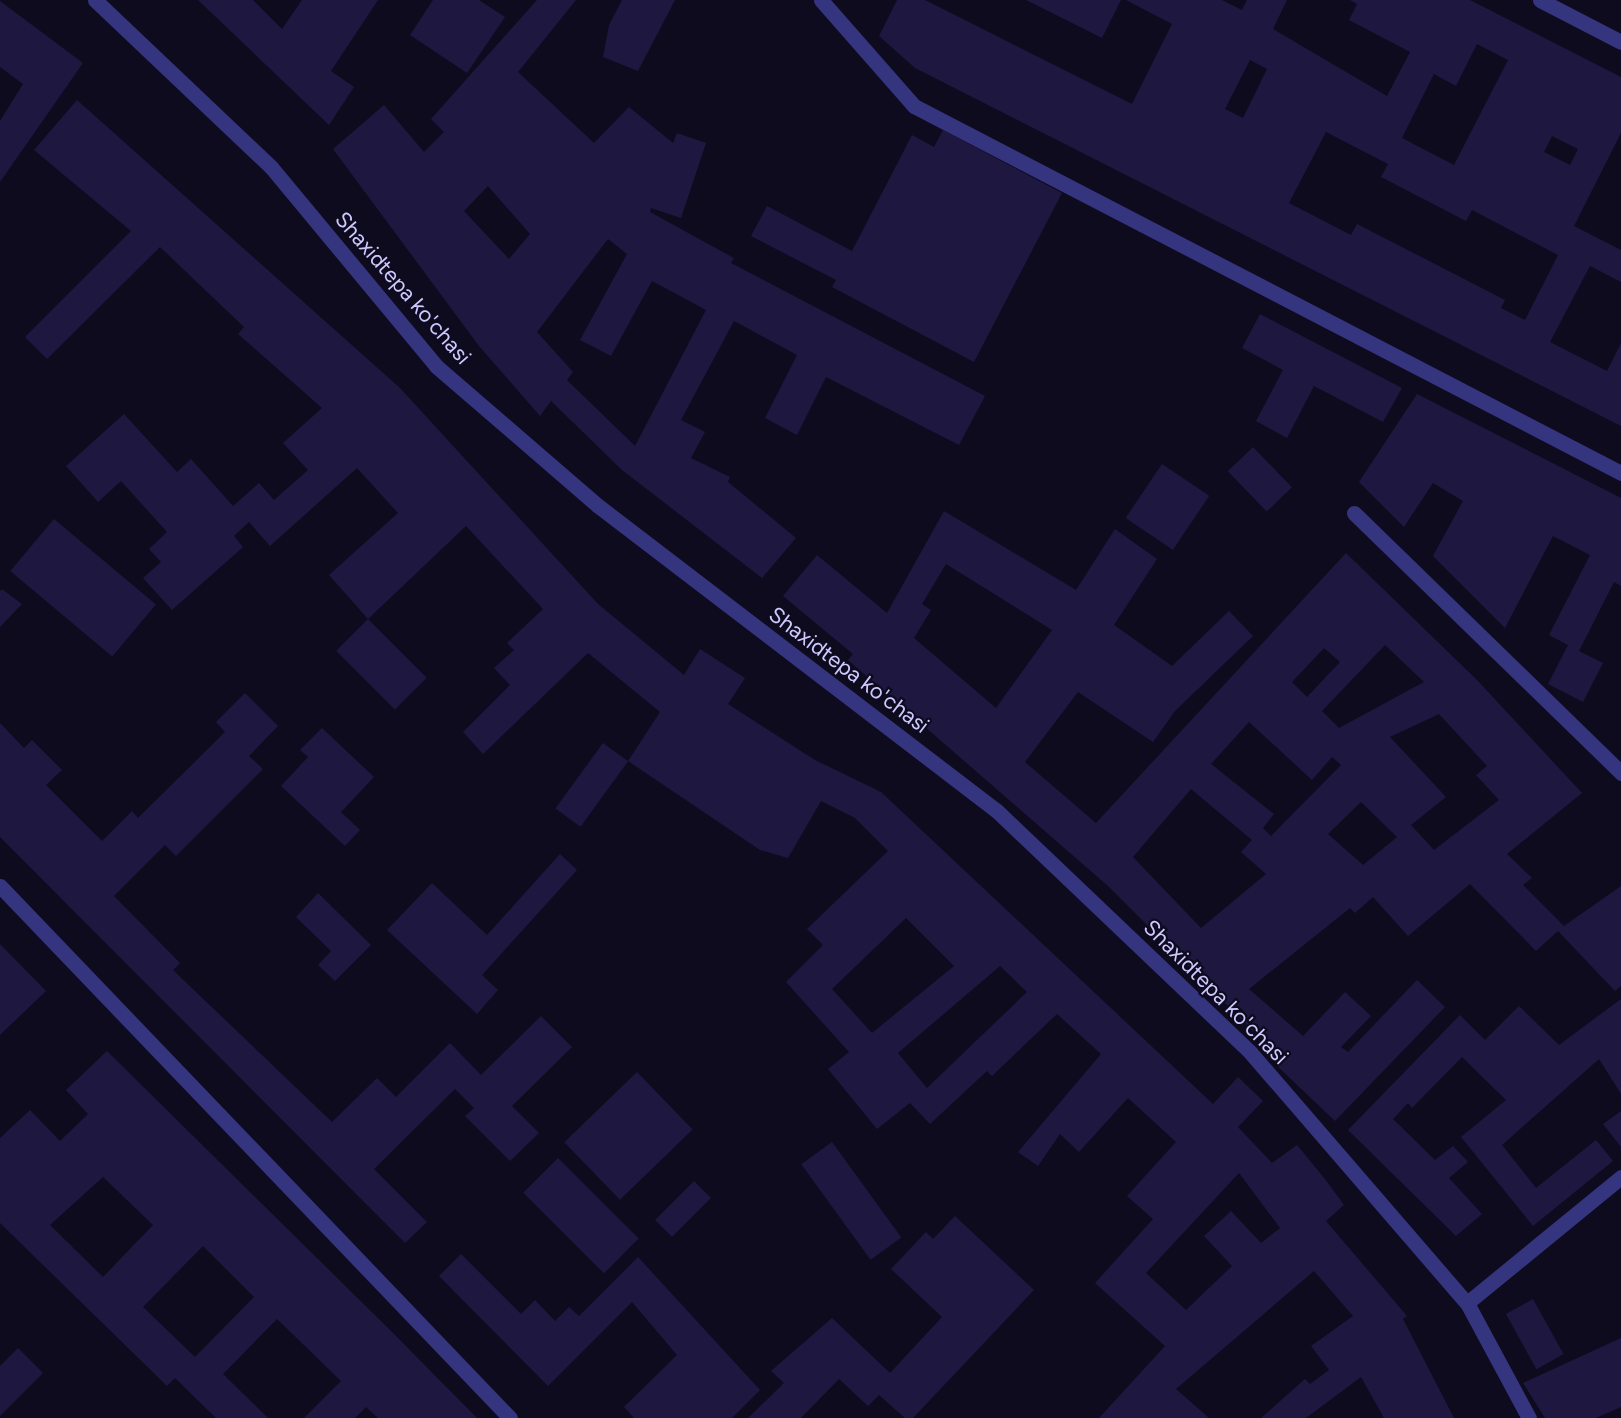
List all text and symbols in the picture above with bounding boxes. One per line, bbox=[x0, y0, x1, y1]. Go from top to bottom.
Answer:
street label: Shaxidtepa ko'chasi bbox=[329, 206, 477, 370]
street label: Shaxidtepa ko'chasi bbox=[764, 601, 934, 739]
street label: Shaxidtepa ko'chasi bbox=[1138, 914, 1294, 1070]

